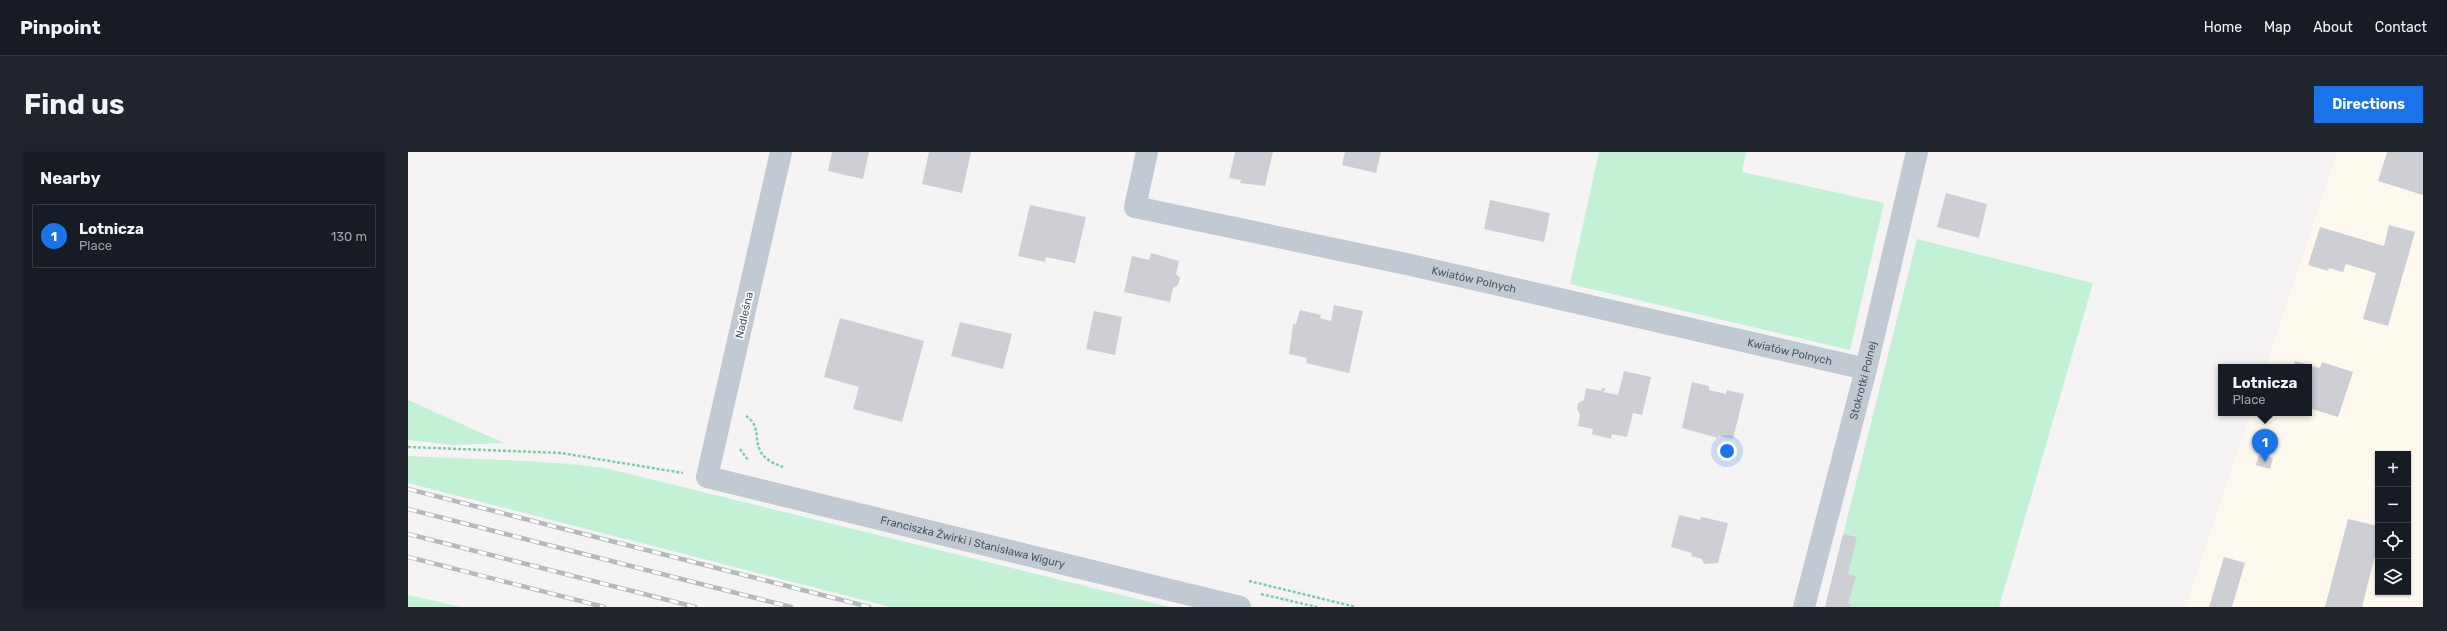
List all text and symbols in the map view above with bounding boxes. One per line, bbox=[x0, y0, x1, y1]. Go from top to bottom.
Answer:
text: Pinpoint bbox=[20, 16, 101, 39]
text: Home bbox=[2204, 19, 2242, 36]
text: Map bbox=[2264, 19, 2291, 36]
text: About bbox=[2313, 19, 2353, 36]
text: Contact bbox=[2375, 19, 2427, 36]
button: Directions bbox=[2314, 86, 2423, 123]
text: Find us bbox=[24, 88, 124, 121]
text: Nearby bbox=[40, 168, 101, 188]
text: Lotnicza bbox=[79, 220, 144, 238]
text: 1 bbox=[51, 229, 57, 244]
text: 130 m bbox=[331, 229, 367, 244]
text: Place bbox=[79, 238, 112, 253]
street label: Kwiatów Polnych bbox=[1430, 264, 1518, 296]
street label: Nadleśna bbox=[733, 291, 756, 340]
street label: Kwiatów Polnych bbox=[1746, 336, 1833, 368]
street label: Stokrotki Polnej bbox=[1847, 340, 1879, 421]
popup bbox=[2218, 364, 2312, 416]
text: Lotnicza bbox=[2233, 374, 2297, 392]
text: Place bbox=[2233, 392, 2266, 407]
pin: 1 bbox=[2252, 429, 2278, 462]
your location bbox=[1717, 441, 1737, 461]
map controls bbox=[2375, 451, 2411, 595]
button: + bbox=[2375, 451, 2411, 487]
button: − bbox=[2375, 487, 2411, 523]
street label: Franciszka Żwirki i Stanisława Wigury bbox=[879, 514, 1066, 571]
button: locate bbox=[2375, 523, 2411, 559]
button: layers bbox=[2375, 559, 2411, 595]

